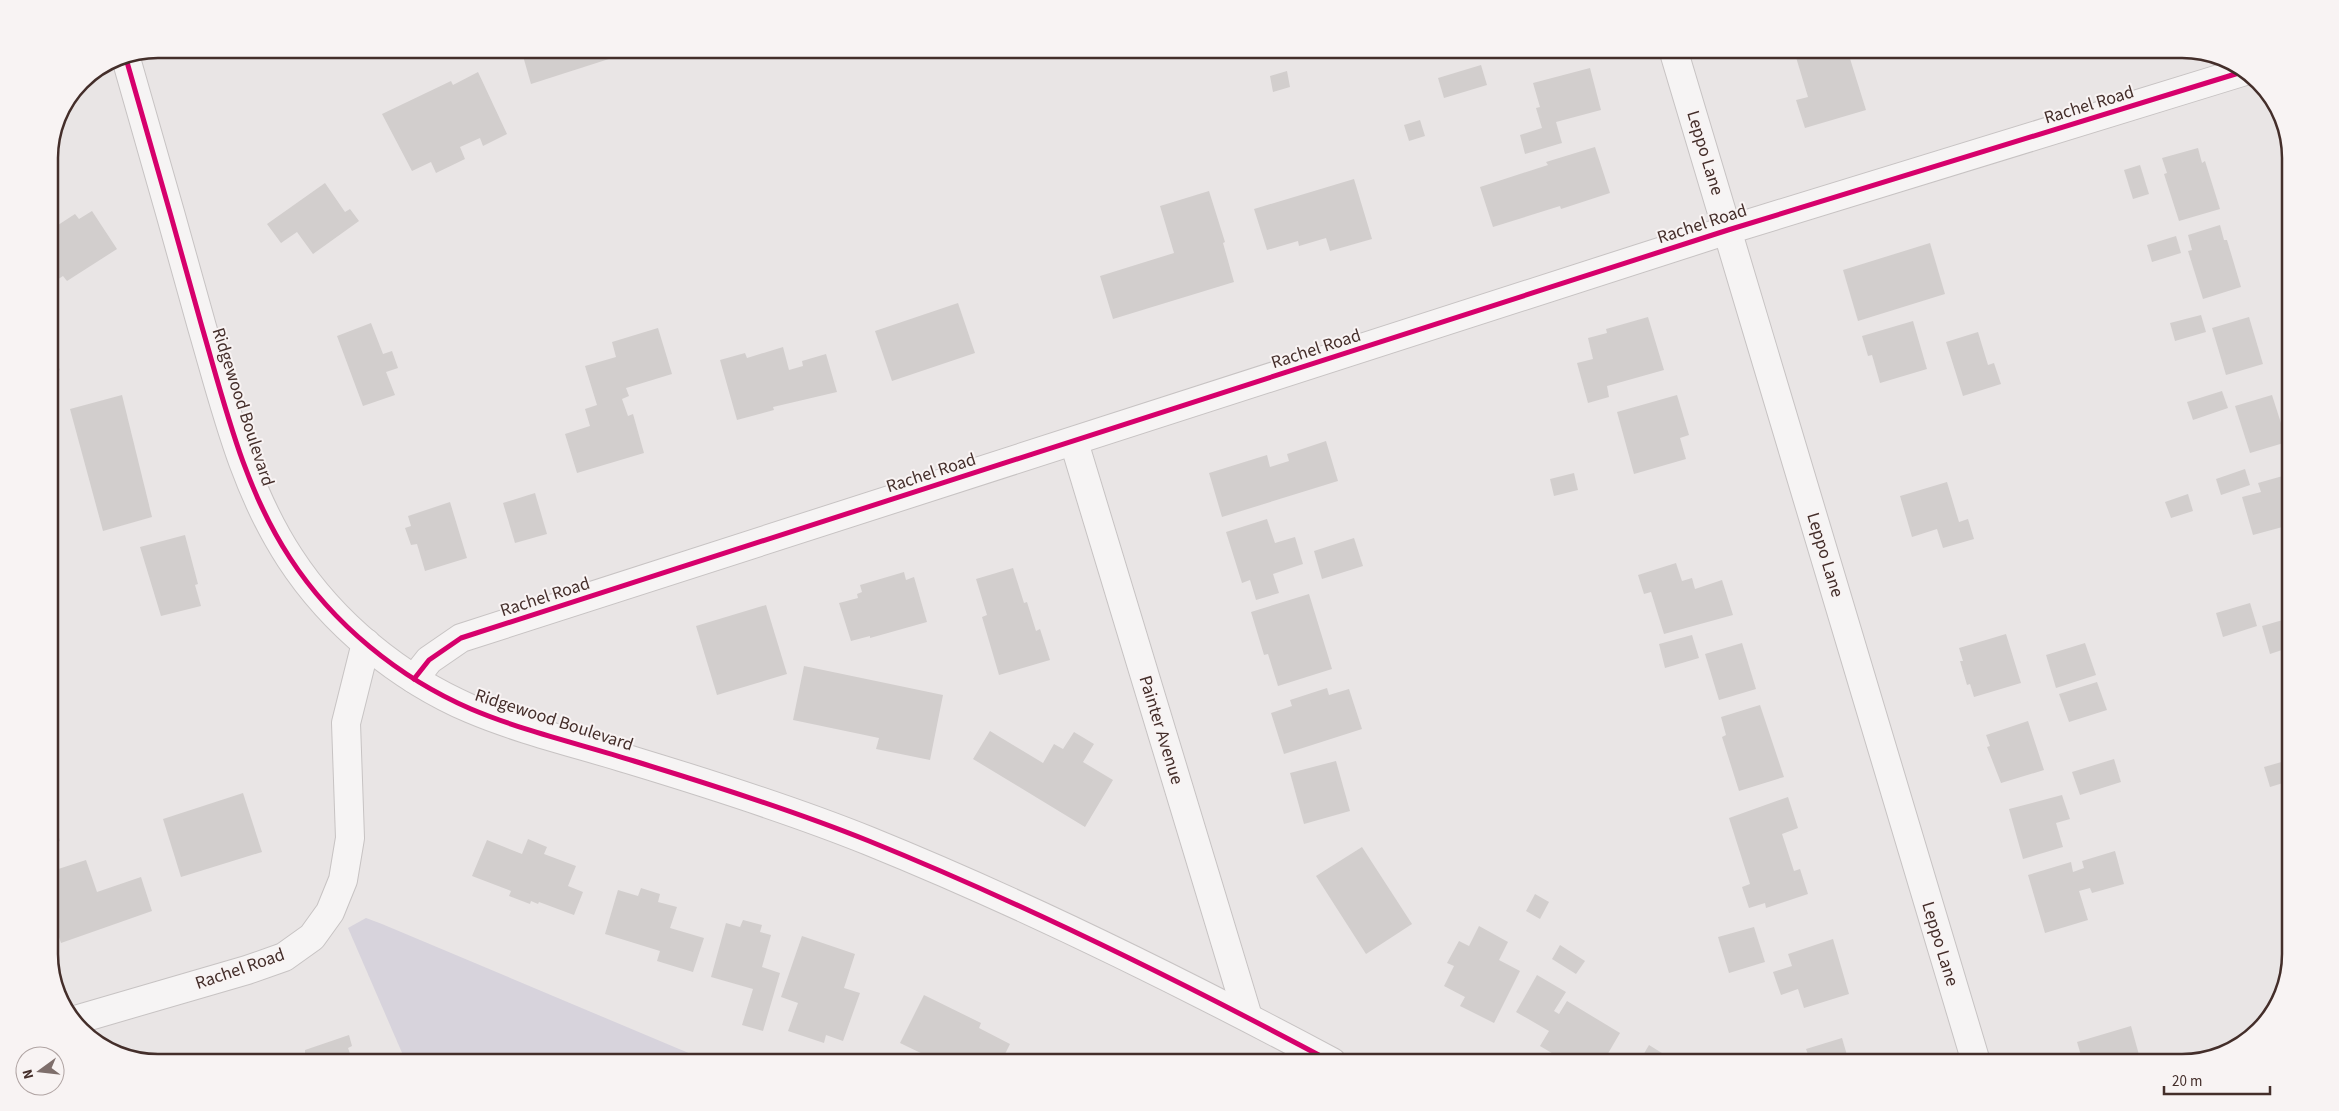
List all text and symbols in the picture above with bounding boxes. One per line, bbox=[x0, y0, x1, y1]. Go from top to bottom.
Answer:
street label: Rachel Road bbox=[2041, 79, 2137, 131]
street label: Leppo Lane bbox=[1680, 108, 1730, 199]
street label: Rachel Road bbox=[1654, 198, 1750, 250]
street label: Rachel Road bbox=[1268, 323, 1364, 375]
street label: Ridgewood Boulevard bbox=[206, 324, 280, 490]
street label: Rachel Road bbox=[883, 447, 979, 499]
street label: Leppo Lane bbox=[1800, 510, 1850, 601]
street label: Rachel Road bbox=[497, 571, 593, 623]
street label: Painter Avenue bbox=[1133, 672, 1189, 788]
street label: Ridgewood Boulevard bbox=[471, 683, 637, 757]
street label: Leppo Lane bbox=[1915, 899, 1965, 990]
street label: Rachel Road bbox=[192, 942, 288, 996]
north arrow bbox=[15, 1046, 65, 1096]
scale bar bbox=[2164, 1064, 2270, 1096]
text: N bbox=[18, 1067, 39, 1081]
text: 20 m bbox=[2172, 1071, 2202, 1092]

